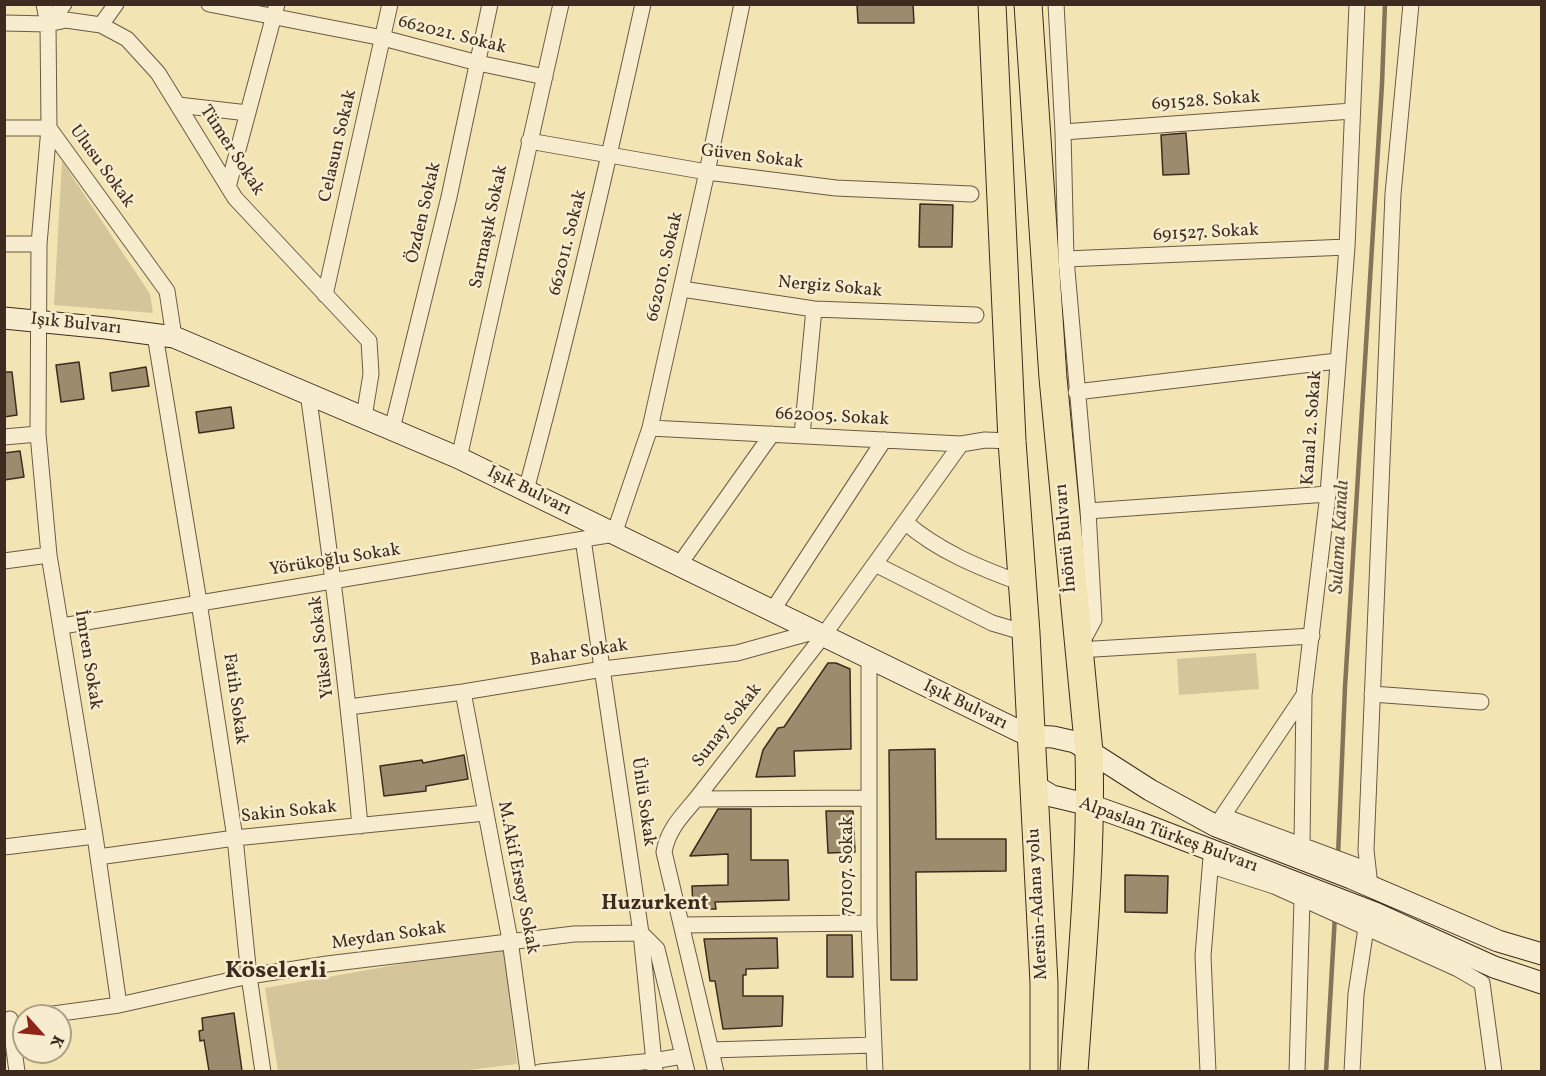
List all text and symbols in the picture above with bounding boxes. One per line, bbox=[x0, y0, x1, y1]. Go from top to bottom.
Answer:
street label: 662021. Sokak bbox=[396, 12, 508, 60]
street label: 691528. Sokak bbox=[1151, 87, 1261, 117]
street label: Celasun Sokak bbox=[316, 88, 362, 204]
street label: Tümer Sokak bbox=[194, 102, 268, 200]
street label: Ulusu Sokak bbox=[64, 121, 138, 213]
street label: Güven Sokak bbox=[700, 141, 804, 175]
street label: Özden Sokak bbox=[403, 160, 447, 266]
street label: Sarmaşık Sokak bbox=[466, 163, 514, 291]
street label: 662011. Sokak bbox=[545, 188, 593, 298]
street label: 662010. Sokak bbox=[643, 210, 689, 324]
street label: 691527. Sokak bbox=[1153, 220, 1259, 248]
street label: Nergiz Sokak bbox=[777, 273, 883, 303]
street label: Işık Bulvarı bbox=[30, 309, 122, 341]
street label: Kanal 2. Sokak bbox=[1298, 370, 1328, 486]
street label: 662005. Sokak bbox=[775, 404, 889, 432]
street label: Işık Bulvarı bbox=[483, 462, 575, 522]
water label: Sulama Kanalı bbox=[1326, 480, 1356, 594]
street label: İnönü Bulvarı bbox=[1051, 483, 1083, 593]
street label: Yörükoğlu Sokak bbox=[268, 540, 402, 582]
street label: Yüksel Sokak bbox=[306, 594, 340, 700]
street label: İmren Sokak bbox=[68, 609, 106, 711]
street label: Bahar Sokak bbox=[528, 636, 630, 672]
street label: Fatih Sokak bbox=[217, 652, 251, 746]
street label: Işık Bulvarı bbox=[919, 676, 1011, 736]
street label: Sunay Sokak bbox=[689, 680, 767, 772]
street label: Ünlü Sokak bbox=[625, 756, 659, 848]
street label: Alpaslan Türkeş Bulvarı bbox=[1076, 794, 1260, 878]
street label: Sakin Sokak bbox=[240, 797, 338, 829]
street label: M.Akif Ersoy Sokak bbox=[492, 800, 542, 956]
street label: 70107. Sokak bbox=[838, 816, 860, 916]
street label: Mersin-Adana yolu bbox=[1024, 828, 1054, 980]
district label: Huzurkent bbox=[601, 892, 709, 918]
street label: Meydan Sokak bbox=[330, 918, 448, 956]
district label: Köselerli bbox=[225, 959, 327, 987]
north arrow bbox=[12, 1004, 72, 1064]
text: K bbox=[44, 1031, 69, 1051]

